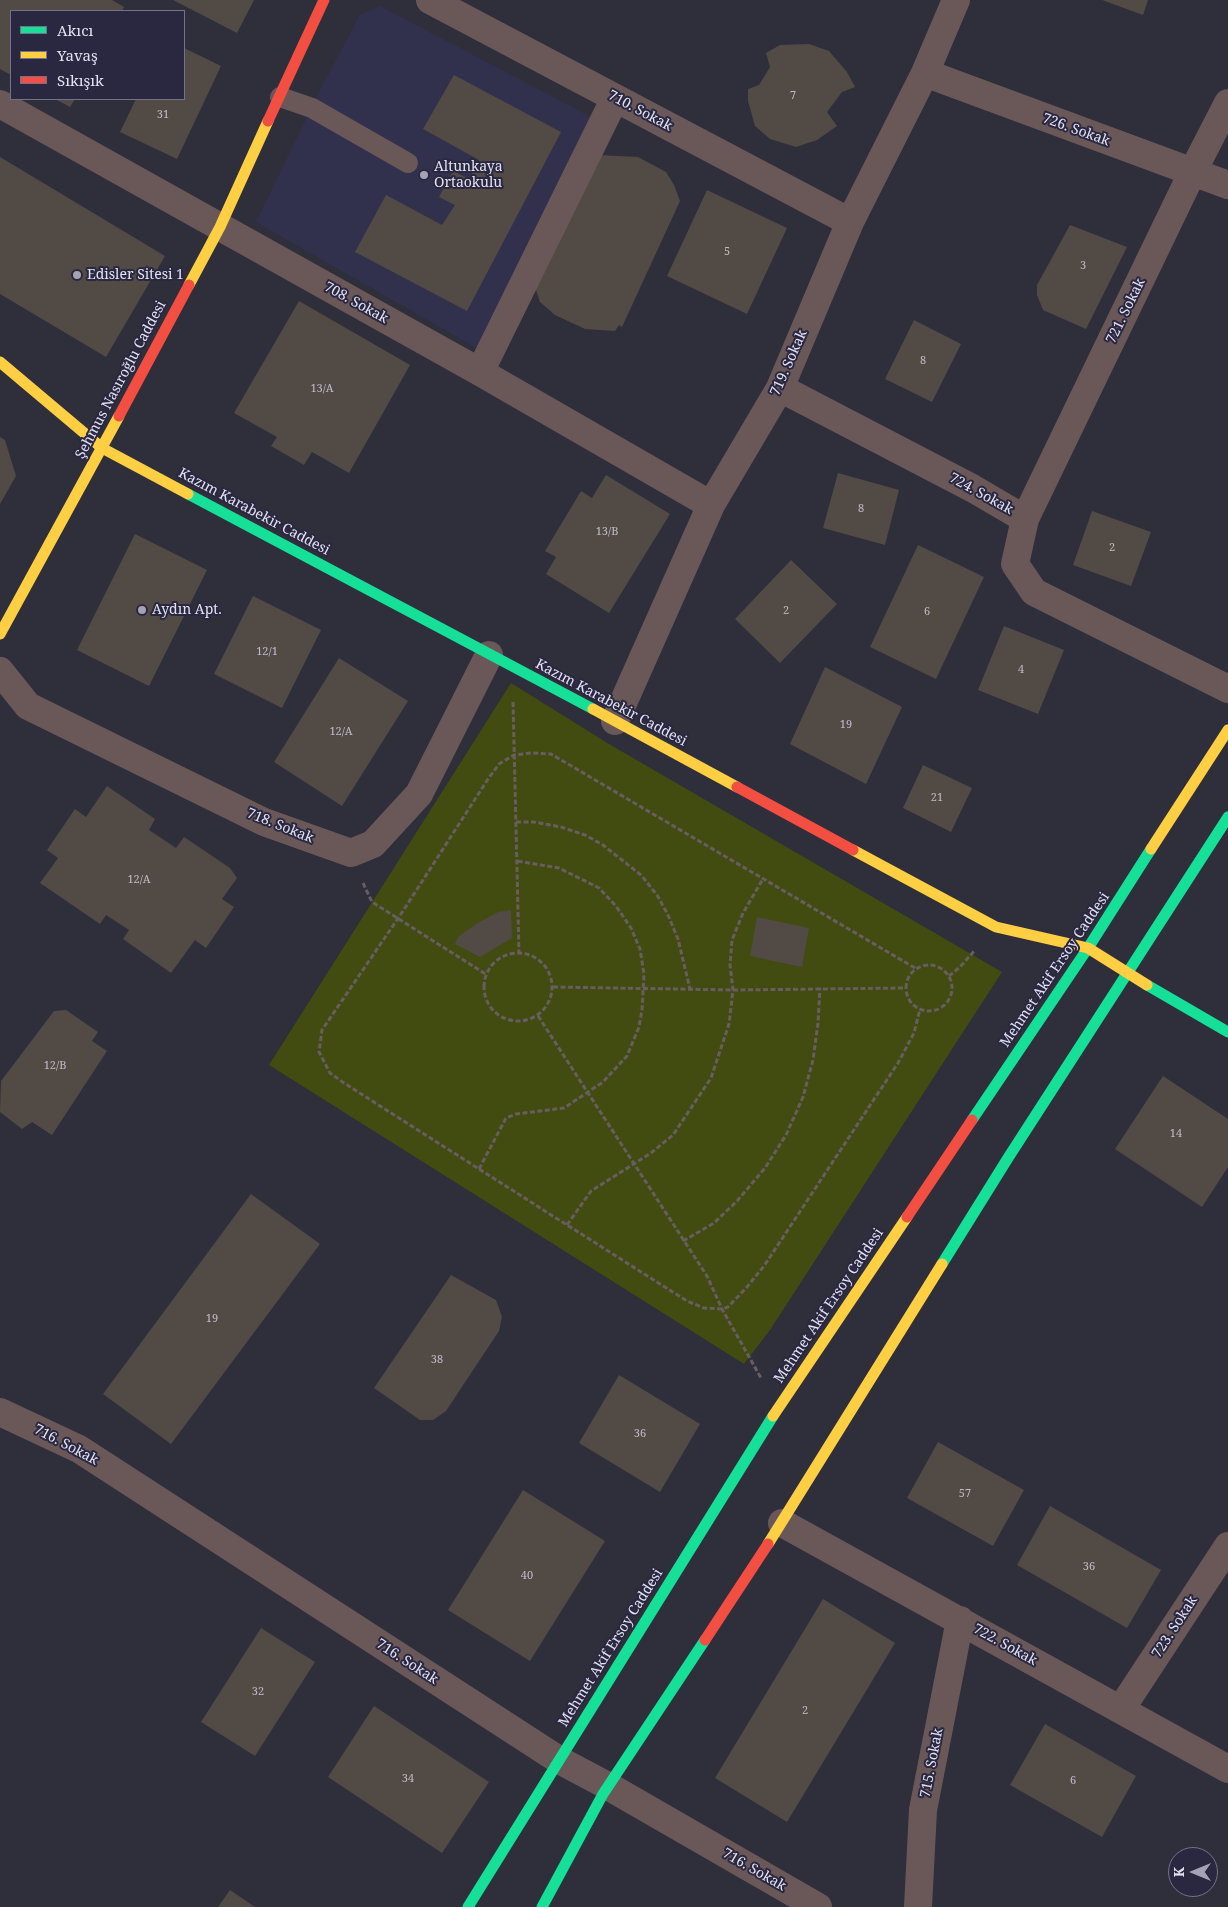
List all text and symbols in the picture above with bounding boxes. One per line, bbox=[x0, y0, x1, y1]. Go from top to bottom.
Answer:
legend bbox=[10, 10, 185, 100]
text: Akıcı bbox=[57, 20, 93, 40]
text: Yavaş bbox=[57, 45, 98, 65]
text: Sıkışık bbox=[57, 70, 104, 90]
street label: 710. Sokak bbox=[605, 87, 675, 135]
house number: 7 bbox=[790, 89, 796, 103]
house number: 31 bbox=[157, 108, 169, 122]
street label: 726. Sokak bbox=[1040, 110, 1112, 150]
place label: Altunkaya Ortaokulu bbox=[434, 159, 503, 192]
marker: Altunkaya Ortaokulu bbox=[418, 169, 430, 181]
house number: 5 bbox=[724, 245, 730, 259]
house number: 3 bbox=[1080, 259, 1086, 273]
place label: Edisler Sitesi 1 bbox=[87, 267, 184, 283]
marker: Edisler Sitesi 1 bbox=[71, 269, 83, 281]
street label: 721. Sokak bbox=[1103, 276, 1149, 346]
street label: 708. Sokak bbox=[321, 279, 391, 327]
street label: Şehmus Nasıroğlu Caddesi bbox=[72, 298, 170, 462]
street label: 719. Sokak bbox=[767, 327, 811, 399]
house number: 8 bbox=[920, 354, 926, 368]
house number: 13/A bbox=[310, 382, 334, 396]
street label: Kazım Karabekir Caddesi bbox=[175, 465, 333, 559]
street label: 724. Sokak bbox=[946, 470, 1016, 518]
house number: 8 bbox=[858, 502, 864, 516]
house number: 13/B bbox=[596, 525, 618, 539]
house number: 2 bbox=[1109, 541, 1115, 555]
place label: Aydın Apt. bbox=[152, 602, 222, 618]
marker: Aydın Apt. bbox=[136, 604, 148, 616]
house number: 2 bbox=[783, 604, 789, 618]
house number: 6 bbox=[924, 605, 930, 619]
house number: 12/1 bbox=[256, 645, 278, 659]
street label: Kazım Karabekir Caddesi bbox=[532, 656, 690, 750]
house number: 4 bbox=[1018, 663, 1024, 677]
house number: 19 bbox=[840, 718, 852, 732]
house number: 12/A bbox=[329, 725, 353, 739]
house number: 21 bbox=[931, 791, 943, 805]
street label: 718. Sokak bbox=[244, 805, 316, 847]
house number: 12/A bbox=[127, 873, 151, 887]
street label: Mehmet Akif Ersoy Caddesi bbox=[997, 889, 1113, 1051]
house number: 12/B bbox=[44, 1059, 66, 1073]
house number: 14 bbox=[1170, 1127, 1182, 1141]
street label: Mehmet Akif Ersoy Caddesi bbox=[771, 1225, 887, 1387]
house number: 19 bbox=[206, 1312, 218, 1326]
house number: 38 bbox=[431, 1353, 443, 1367]
street label: 716. Sokak bbox=[31, 1421, 101, 1469]
house number: 36 bbox=[634, 1427, 646, 1441]
house number: 57 bbox=[959, 1487, 971, 1501]
house number: 36 bbox=[1083, 1560, 1095, 1574]
street label: Mehmet Akif Ersoy Caddesi bbox=[555, 1566, 667, 1730]
house number: 40 bbox=[521, 1569, 533, 1583]
street label: 723. Sokak bbox=[1149, 1593, 1201, 1661]
street label: 722. Sokak bbox=[970, 1621, 1040, 1669]
street label: 716. Sokak bbox=[373, 1636, 441, 1688]
house number: 32 bbox=[252, 1685, 264, 1699]
house number: 2 bbox=[802, 1704, 808, 1718]
street label: 715. Sokak bbox=[917, 1727, 947, 1799]
house number: 34 bbox=[402, 1772, 414, 1786]
house number: 6 bbox=[1070, 1774, 1076, 1788]
street label: 716. Sokak bbox=[719, 1845, 789, 1895]
north arrow bbox=[1168, 1847, 1218, 1897]
text: K bbox=[1169, 1867, 1188, 1877]

